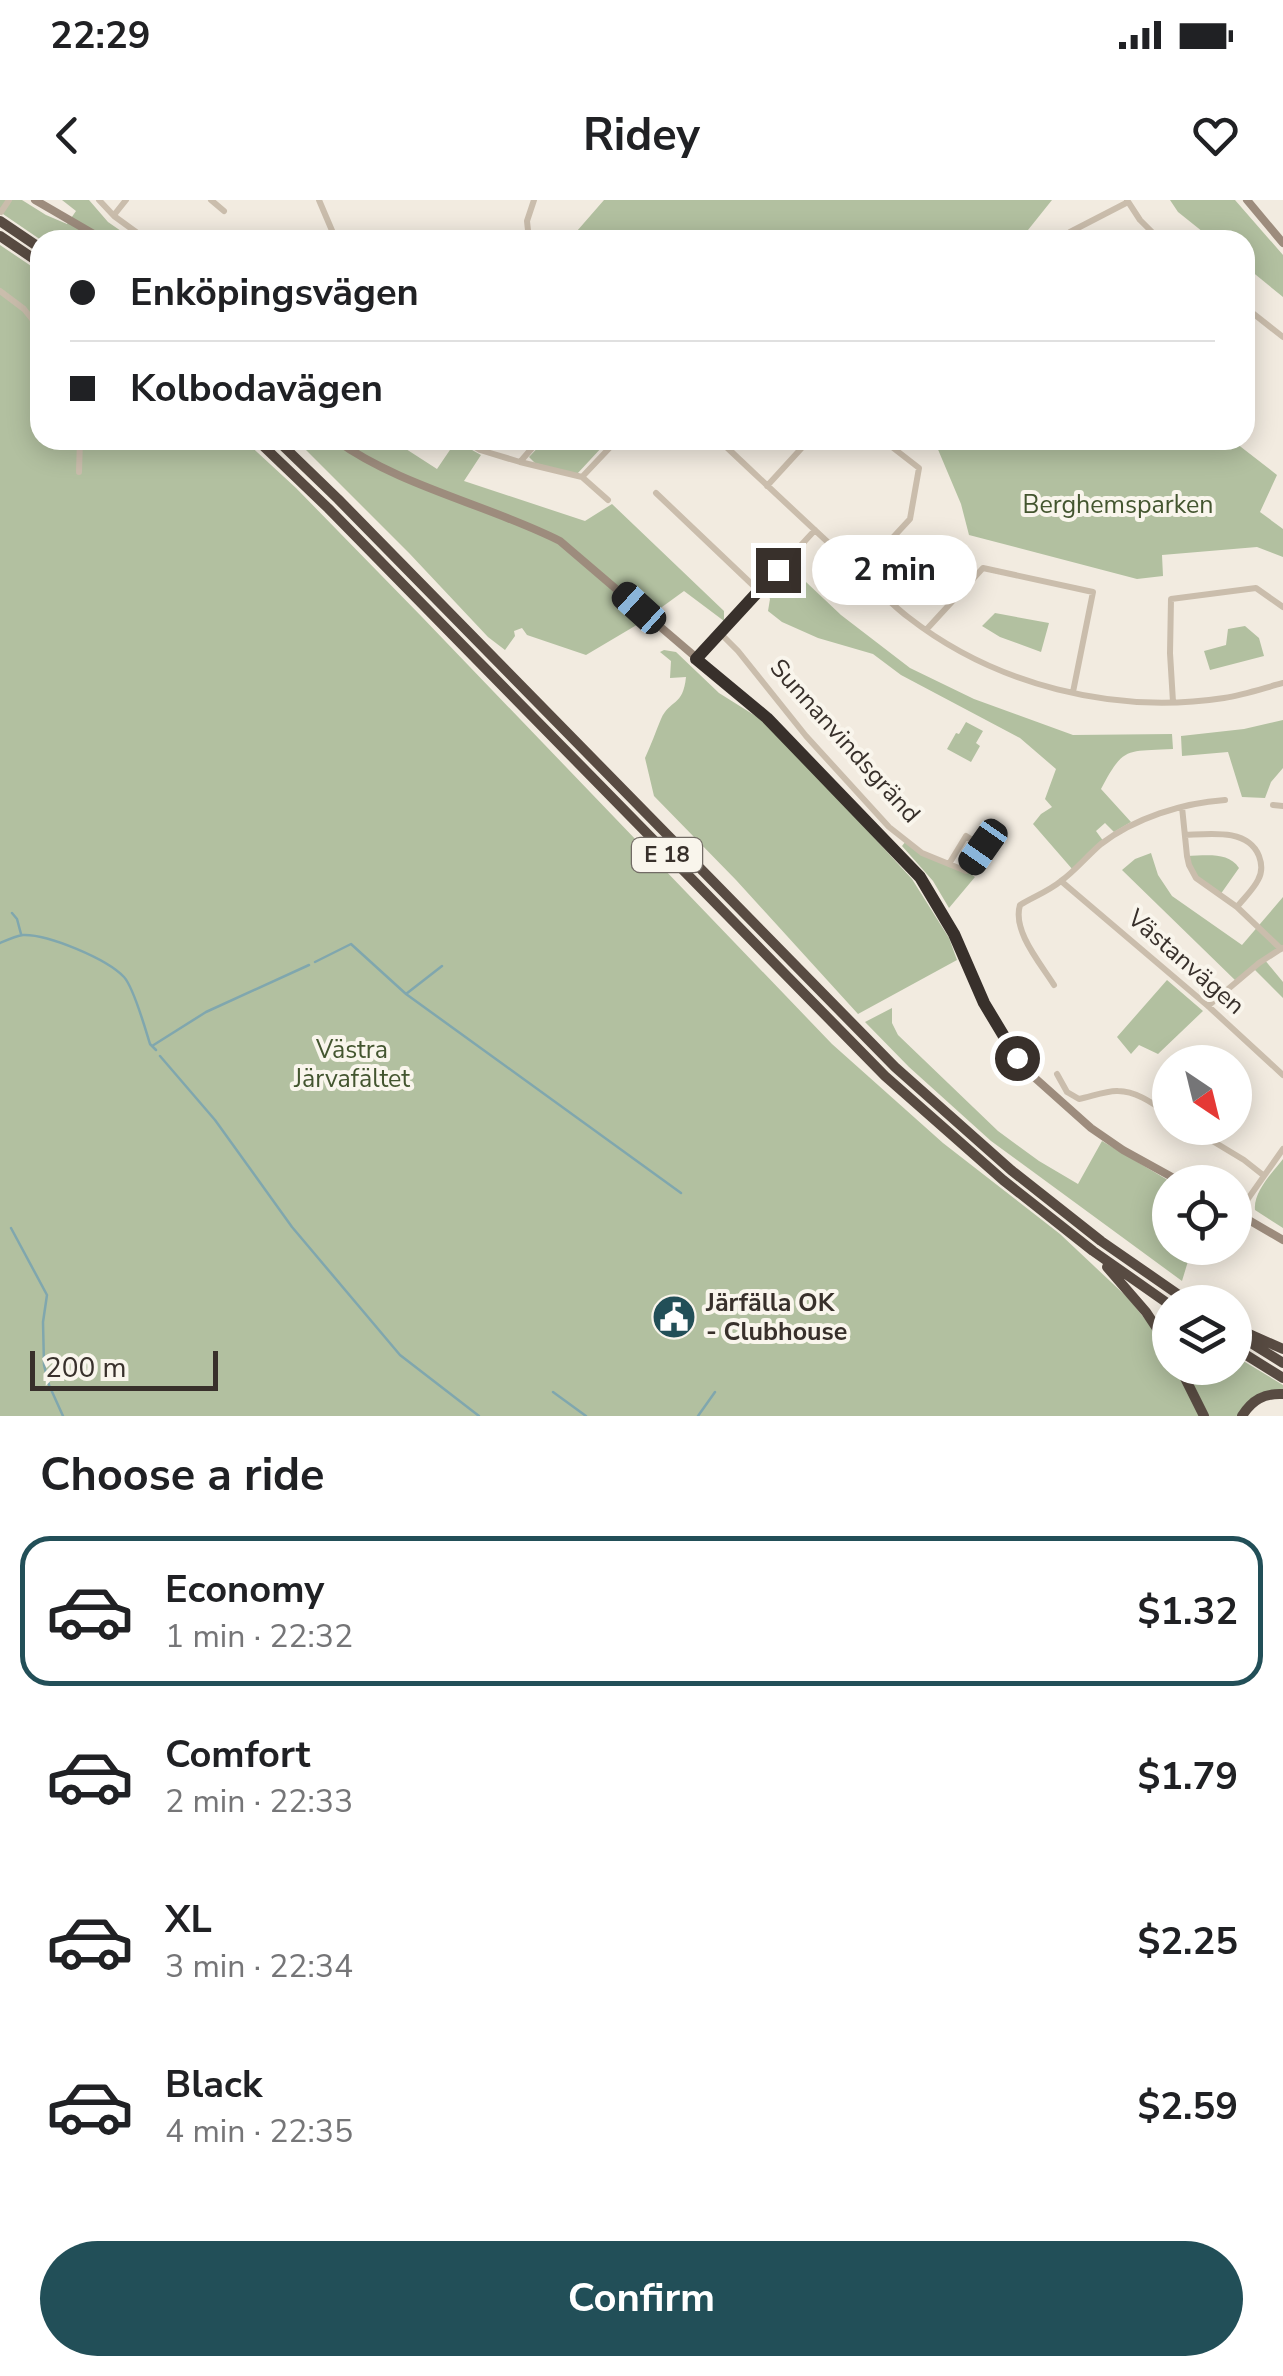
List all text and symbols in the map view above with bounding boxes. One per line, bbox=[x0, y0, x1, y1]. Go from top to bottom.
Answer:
text: 22:29 bbox=[50, 10, 151, 61]
text: Ridey bbox=[583, 105, 700, 166]
icon: back bbox=[40, 108, 95, 163]
icon: heart bbox=[1188, 108, 1243, 163]
text: Enköpingsvägen bbox=[130, 267, 419, 318]
text: Kolbodavägen bbox=[130, 363, 383, 414]
park label: Berghemsparken bbox=[1022, 488, 1214, 522]
callout: 2 min bbox=[813, 535, 978, 605]
route end bbox=[756, 548, 801, 593]
text: 2 min bbox=[853, 548, 936, 591]
car bbox=[607, 577, 671, 639]
street label: Sunnanvindsgränd bbox=[762, 652, 928, 830]
car bbox=[954, 814, 1012, 880]
road number: E 18 bbox=[632, 838, 702, 872]
street label: Västanvägen bbox=[1119, 901, 1252, 1022]
park label: Västra Järvafältet bbox=[293, 1033, 410, 1096]
route start bbox=[995, 1036, 1040, 1081]
north arrow bbox=[1152, 1045, 1252, 1145]
map controls bbox=[1152, 1045, 1252, 1385]
button: locate bbox=[1152, 1165, 1252, 1265]
button: layers bbox=[1152, 1285, 1252, 1385]
place label: Järfälla OK - Clubhouse bbox=[705, 1286, 847, 1349]
public building icon: Järfälla OK - Clubhouse bbox=[651, 1294, 697, 1340]
scale bar bbox=[30, 1346, 218, 1390]
text: 200 m bbox=[45, 1349, 127, 1387]
text: Choose a ride bbox=[40, 1445, 325, 1506]
text: Economy bbox=[165, 1564, 324, 1615]
icon: car bbox=[45, 1566, 135, 1656]
text: $1.32 bbox=[1137, 1586, 1238, 1637]
text: 1 min · 22:32 bbox=[165, 1615, 353, 1658]
text: Comfort bbox=[165, 1729, 310, 1780]
icon: car bbox=[45, 1731, 135, 1821]
text: $1.79 bbox=[1137, 1751, 1238, 1802]
text: 2 min · 22:33 bbox=[165, 1780, 353, 1823]
text: XL bbox=[165, 1894, 212, 1945]
icon: car bbox=[45, 1896, 135, 1986]
text: $2.25 bbox=[1137, 1916, 1238, 1967]
text: 3 min · 22:34 bbox=[165, 1945, 353, 1988]
text: Black bbox=[165, 2059, 262, 2110]
icon: car bbox=[45, 2061, 135, 2151]
text: $2.59 bbox=[1137, 2081, 1238, 2132]
text: 4 min · 22:35 bbox=[165, 2110, 353, 2153]
button: Confirm bbox=[40, 2241, 1243, 2356]

